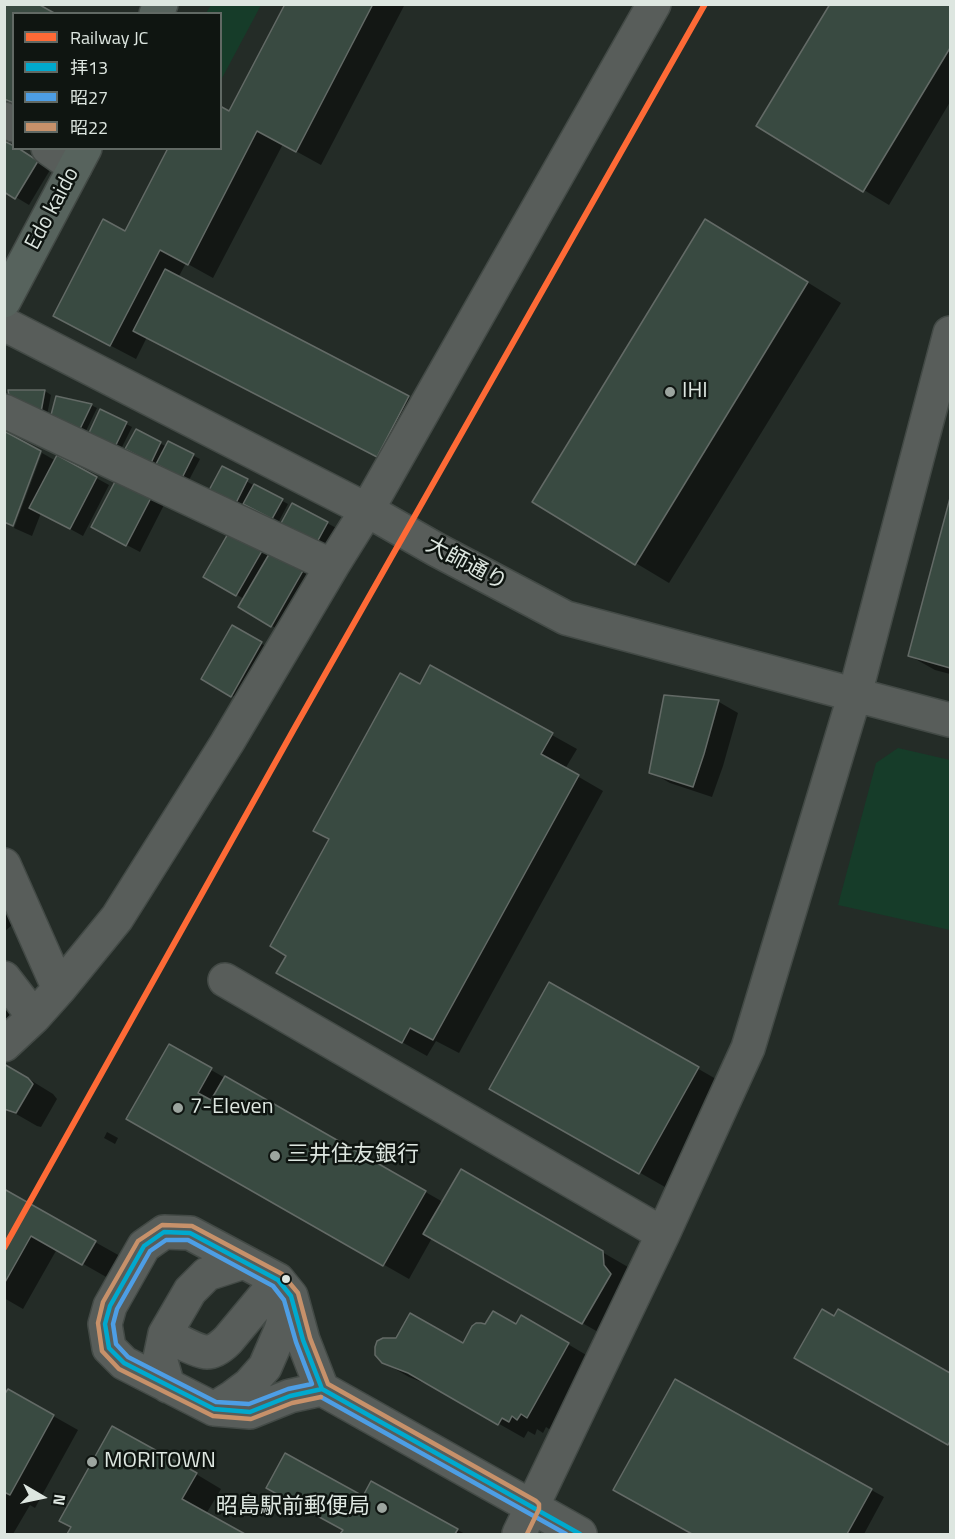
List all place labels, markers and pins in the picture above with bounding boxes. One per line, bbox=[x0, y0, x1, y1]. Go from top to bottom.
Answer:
place label: IHI bbox=[682, 379, 708, 405]
marker: IHI bbox=[663, 385, 677, 399]
place label: 7-Eleven bbox=[190, 1095, 273, 1121]
marker: 7-Eleven bbox=[171, 1101, 185, 1115]
place label: 三井住友銀行 bbox=[287, 1143, 419, 1169]
marker: 三井住友銀行 bbox=[268, 1149, 282, 1163]
unlabelled marker bbox=[280, 1273, 292, 1285]
place label: MORITOWN bbox=[104, 1449, 216, 1475]
marker: MORITOWN bbox=[85, 1455, 99, 1469]
place label: 昭島駅前郵便局 bbox=[216, 1495, 370, 1521]
marker: 昭島駅前郵便局 bbox=[375, 1501, 389, 1515]

